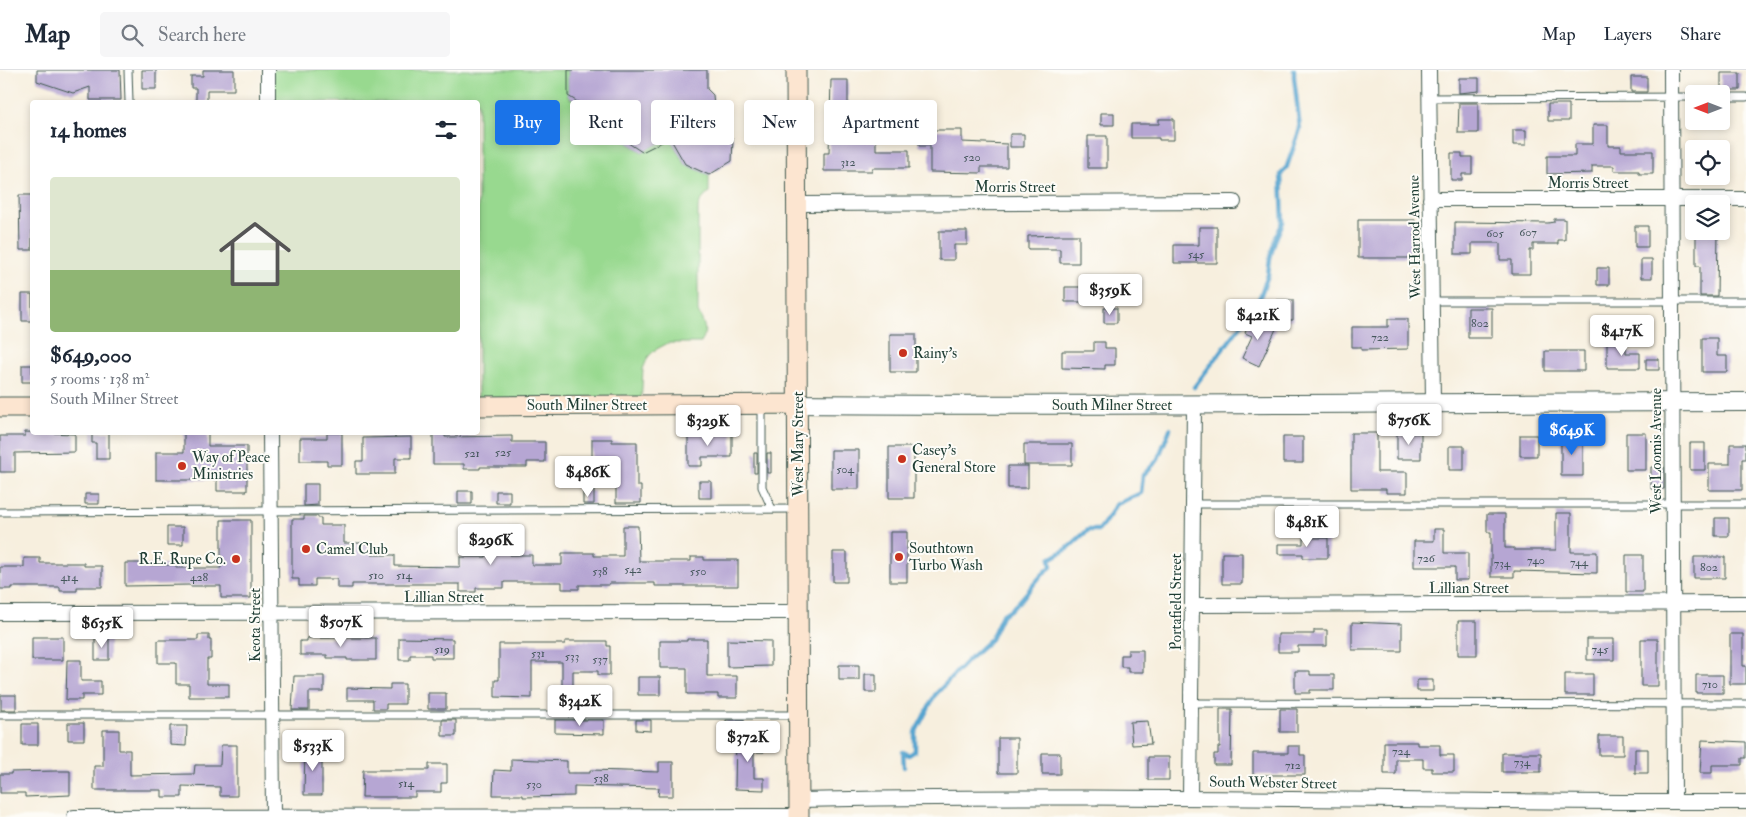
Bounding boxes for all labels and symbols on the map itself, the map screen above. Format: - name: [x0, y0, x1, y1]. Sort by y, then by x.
- north arrow: [1685, 85, 1730, 130]
- house number: 520: [963, 150, 981, 165]
- house number: 312: [841, 155, 855, 170]
- street label: Morris Street: [1547, 174, 1629, 193]
- street label: West Harrod Avenue: [1404, 175, 1426, 300]
- street label: Morris Street: [974, 178, 1056, 197]
- house number: 607: [1519, 225, 1537, 240]
- house number: 605: [1486, 226, 1504, 241]
- house number: 545: [1188, 247, 1205, 262]
- pin: $359K: [1075, 274, 1145, 316]
- pin: $421K: [1223, 298, 1293, 341]
- pin: $417K: [1587, 314, 1657, 357]
- house number: 802: [1471, 316, 1489, 331]
- house number: 722: [1371, 330, 1389, 345]
- place label: Rainy's: [913, 344, 957, 363]
- marker: Rainy's: [897, 347, 909, 359]
- street label: West Loomis Avenue: [1647, 388, 1666, 515]
- street label: West Mary Street: [789, 391, 808, 498]
- street label: South Milner Street: [527, 396, 647, 415]
- street label: South Milner Street: [1052, 396, 1172, 415]
- pin: $329K: [673, 404, 743, 447]
- pin: $756K: [1374, 404, 1444, 446]
- pin: $649K: [1537, 414, 1607, 456]
- place label: Casey's General Store: [912, 441, 996, 477]
- house number: 525: [495, 445, 512, 460]
- house number: 521: [464, 446, 480, 461]
- place label: Way of Peace Ministries: [191, 448, 270, 484]
- marker: Casey's General Store: [896, 453, 908, 465]
- pin: $486K: [553, 456, 623, 498]
- marker: Way of Peace Ministries: [176, 460, 188, 472]
- house number: 504: [836, 462, 854, 477]
- pin: $481K: [1272, 506, 1342, 548]
- pin: $296K: [456, 524, 526, 566]
- place label: Southtown Turbo Wash: [909, 539, 983, 575]
- place label: Camel Club: [316, 540, 388, 559]
- marker: Camel Club: [300, 543, 312, 555]
- place label: R.E. Rupe Co.: [139, 550, 226, 570]
- marker: Southtown Turbo Wash: [893, 551, 905, 563]
- house number: 726: [1417, 551, 1436, 566]
- marker: R.E. Rupe Co.: [230, 553, 242, 565]
- street label: Portafield Street: [1167, 553, 1186, 651]
- house number: 740: [1527, 553, 1545, 568]
- house number: 744: [1570, 555, 1589, 570]
- house number: 734: [1494, 556, 1511, 571]
- house number: 802: [1700, 560, 1718, 575]
- house number: 542: [624, 562, 642, 577]
- house number: 538: [592, 564, 608, 579]
- house number: 550: [690, 564, 706, 579]
- house number: 510: [368, 568, 384, 583]
- house number: 514: [396, 568, 413, 583]
- house number: 414: [60, 570, 78, 585]
- house number: 428: [190, 570, 208, 585]
- street label: Lillian Street: [1429, 579, 1509, 598]
- street label: Keota Street: [246, 588, 265, 662]
- street label: Lillian Street: [404, 588, 484, 607]
- pin: $635K: [67, 606, 137, 649]
- pin: $507K: [306, 606, 376, 648]
- house number: 519: [434, 642, 450, 657]
- house number: 745: [1592, 642, 1609, 657]
- house number: 531: [531, 646, 545, 661]
- house number: 533: [565, 649, 579, 664]
- house number: 537: [592, 652, 608, 667]
- house number: 710: [1702, 677, 1718, 692]
- pin: $342K: [545, 684, 615, 727]
- pin: $372K: [713, 720, 783, 763]
- pin: $533K: [278, 730, 348, 772]
- house number: 724: [1392, 744, 1411, 759]
- house number: 734: [1514, 755, 1531, 770]
- house number: 712: [1285, 758, 1301, 773]
- house number: 538: [593, 771, 609, 786]
- street label: South Webster Street: [1209, 772, 1337, 794]
- house number: 514: [398, 776, 415, 791]
- house number: 530: [526, 777, 542, 792]

